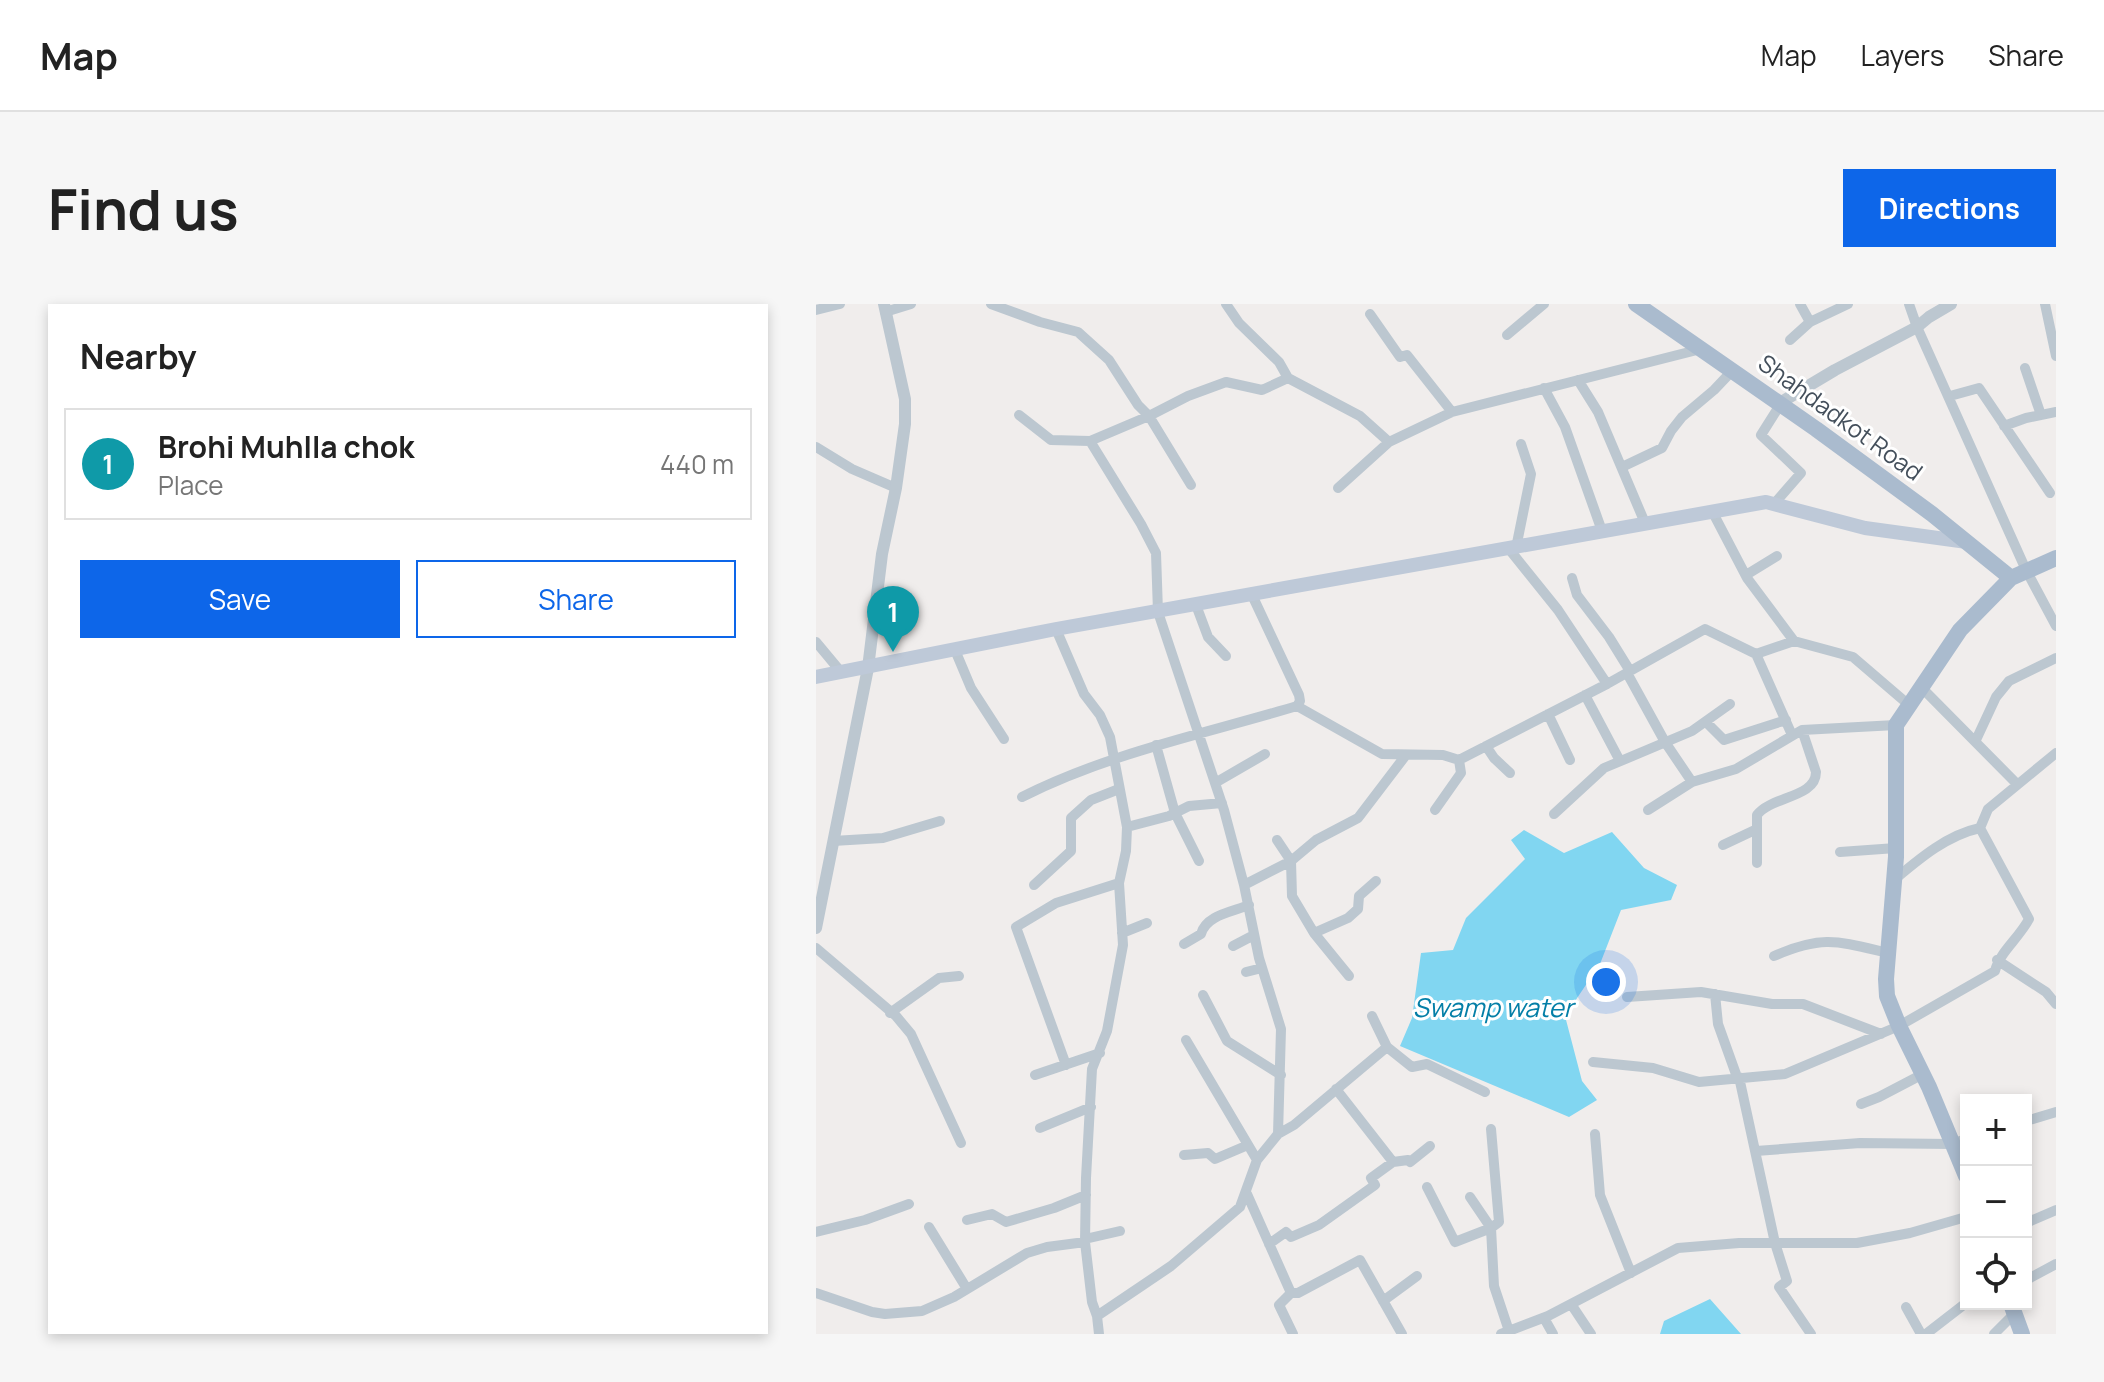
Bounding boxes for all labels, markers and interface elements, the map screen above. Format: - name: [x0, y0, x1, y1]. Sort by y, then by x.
- text: Map: [40, 29, 118, 81]
- text: Map: [1761, 36, 1817, 74]
- text: Layers: [1861, 36, 1944, 74]
- text: Share: [1988, 36, 2064, 74]
- button: Directions: [1843, 169, 2056, 247]
- text: Find us: [48, 170, 239, 247]
- text: Nearby: [80, 333, 196, 379]
- street label: Shahdadkot Road: [1752, 346, 1930, 488]
- text: Brohi Muhlla chok: [158, 426, 414, 467]
- text: 1: [102, 446, 114, 482]
- text: 440 m: [660, 446, 734, 482]
- text: Place: [158, 467, 223, 503]
- button: Save: [80, 560, 400, 638]
- button: Share: [416, 560, 736, 638]
- pin: 1: [867, 586, 919, 652]
- your location: [1586, 962, 1626, 1002]
- water label: Swamp water: [1413, 989, 1577, 1025]
- map controls: [1960, 1094, 2032, 1310]
- button: +: [1960, 1094, 2032, 1166]
- button: −: [1960, 1166, 2032, 1238]
- button: locate: [1960, 1238, 2032, 1310]

